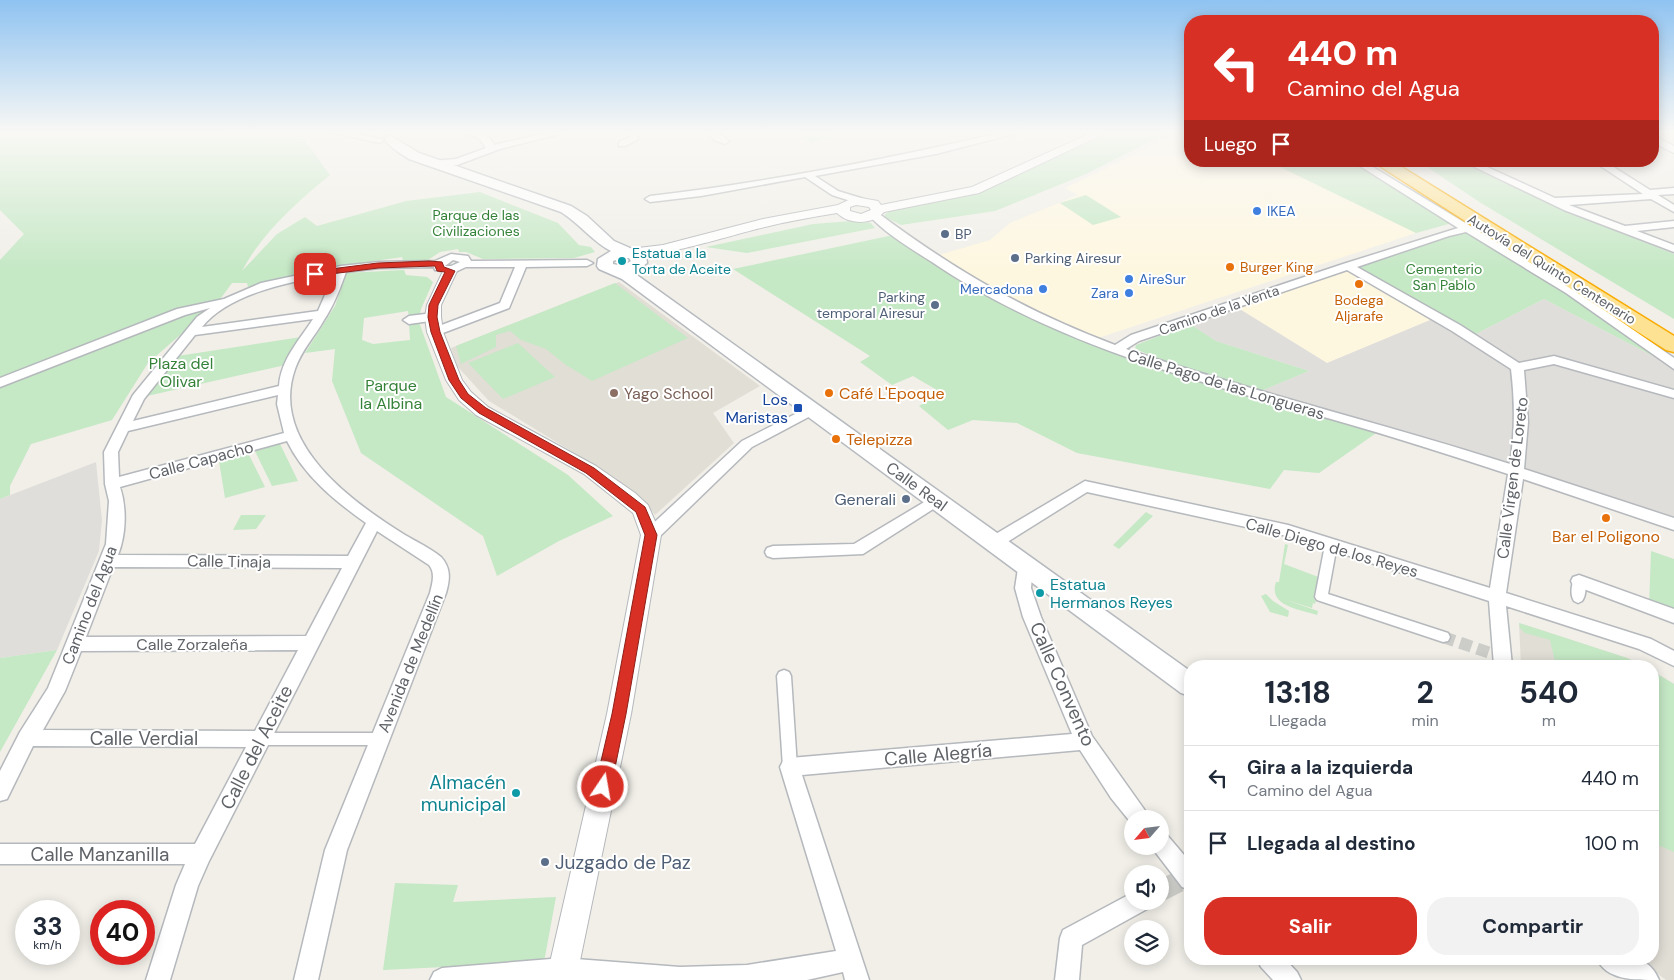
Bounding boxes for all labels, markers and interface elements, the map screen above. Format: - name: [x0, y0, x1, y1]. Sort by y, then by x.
- text: 440 m: [1287, 30, 1398, 76]
- icon: left: [1204, 35, 1269, 100]
- text: Camino del Agua: [1287, 74, 1460, 103]
- icon: arrive: [1267, 130, 1295, 158]
- text: Luego: [1204, 132, 1257, 157]
- place label: IKEA: [1267, 202, 1296, 220]
- marker: IKEA: [1251, 205, 1263, 217]
- park label: Parque de las Civilizaciones: [432, 206, 520, 240]
- street label: Autovía del Quinto Centenario: [1464, 210, 1640, 328]
- place label: BP: [955, 225, 972, 243]
- marker: BP: [939, 228, 951, 240]
- place label: Estatua a la Torta de Aceite: [632, 244, 731, 278]
- place label: Parking Airesur: [1025, 249, 1121, 267]
- marker: Parking Airesur: [1009, 252, 1021, 264]
- pin: [294, 253, 336, 295]
- marker: Estatua a la Torta de Aceite: [616, 255, 628, 267]
- place label: Burger King: [1240, 258, 1313, 276]
- icon: arrive: [301, 260, 329, 288]
- park label: Cementerio San Pablo: [1406, 260, 1482, 294]
- marker: Burger King: [1224, 261, 1236, 273]
- place label: AireSur: [1139, 270, 1186, 288]
- marker: AireSur: [1123, 273, 1135, 285]
- marker: Bodega Aljarafe: [1353, 278, 1365, 290]
- place label: Mercadona: [960, 280, 1033, 298]
- street label: Camino de la Venta: [1156, 281, 1282, 339]
- marker: Mercadona: [1037, 283, 1049, 295]
- place label: Zara: [1091, 284, 1119, 302]
- marker: Zara: [1123, 287, 1135, 299]
- place label: Parking temporal Airesur: [817, 288, 925, 322]
- place label: Bodega Aljarafe: [1335, 291, 1383, 325]
- marker: Parking temporal Airesur: [929, 299, 941, 311]
- street label: Calle Pago de las Longueras: [1125, 344, 1327, 425]
- park label: Plaza del Olivar: [149, 353, 213, 392]
- park label: Parque la Albina: [360, 375, 422, 414]
- place label: Yago School: [624, 383, 713, 404]
- place label: Café L'Epoque: [839, 383, 945, 404]
- marker: Yago School: [608, 387, 620, 399]
- marker: Café L'Epoque: [823, 387, 835, 399]
- place label: Los Maristas: [725, 389, 788, 428]
- street label: Calle Virgen de Loreto: [1492, 396, 1533, 560]
- marker: Los Maristas: [792, 402, 804, 414]
- place label: Telepizza: [846, 429, 913, 450]
- marker: Telepizza: [830, 433, 842, 445]
- street label: Calle Capacho: [147, 436, 256, 485]
- street label: Calle Real: [882, 457, 952, 516]
- place label: Generali: [834, 489, 896, 510]
- marker: Generali: [900, 493, 912, 505]
- marker: Bar el Poligono: [1600, 512, 1612, 524]
- street label: Calle Diego de los Reyes: [1243, 513, 1421, 582]
- place label: Bar el Poligono: [1552, 526, 1660, 547]
- street label: Camino del Agua: [57, 543, 122, 668]
- street label: Calle Tinaja: [187, 550, 271, 573]
- place label: Estatua Hermanos Reyes: [1050, 574, 1173, 613]
- marker: Estatua Hermanos Reyes: [1034, 587, 1046, 599]
- street label: Avenida de Medellín: [373, 591, 448, 736]
- street label: Calle Convento: [1024, 618, 1101, 750]
- street label: Calle Zorzaleña: [136, 634, 248, 655]
- text: 13:18: [1264, 673, 1331, 712]
- text: 2: [1416, 673, 1434, 712]
- text: 540: [1519, 673, 1579, 712]
- street label: Calle del Aceite: [214, 681, 299, 814]
- text: Llegada: [1269, 710, 1326, 731]
- text: min: [1411, 710, 1439, 731]
- text: m: [1542, 710, 1556, 731]
- street label: Calle Verdial: [90, 726, 198, 751]
- street label: Calle Alegría: [883, 737, 993, 772]
- text: Gira a la izquierda: [1247, 755, 1413, 780]
- position arrow: [576, 760, 628, 812]
- icon: left: [1204, 764, 1232, 792]
- text: 440 m: [1581, 766, 1639, 791]
- place label: Almacén municipal: [421, 770, 506, 817]
- text: Camino del Agua: [1247, 780, 1373, 801]
- marker: Almacén municipal: [510, 787, 522, 799]
- north arrow: [1124, 810, 1169, 855]
- map controls: [1124, 810, 1169, 965]
- icon: arrive: [1204, 829, 1232, 857]
- text: Llegada al destino: [1247, 831, 1416, 856]
- text: 100 m: [1585, 831, 1639, 856]
- street label: Calle Manzanilla: [31, 842, 169, 867]
- place label: Juzgado de Paz: [555, 850, 691, 875]
- marker: Juzgado de Paz: [539, 856, 551, 868]
- button: sound: [1124, 865, 1169, 910]
- button: Salir: [1204, 897, 1417, 955]
- button: Compartir: [1427, 897, 1639, 955]
- speed limit sign: 40: [90, 900, 155, 965]
- text: 33: [32, 910, 63, 943]
- button: layers: [1124, 920, 1169, 965]
- text: km/h: [33, 937, 62, 953]

